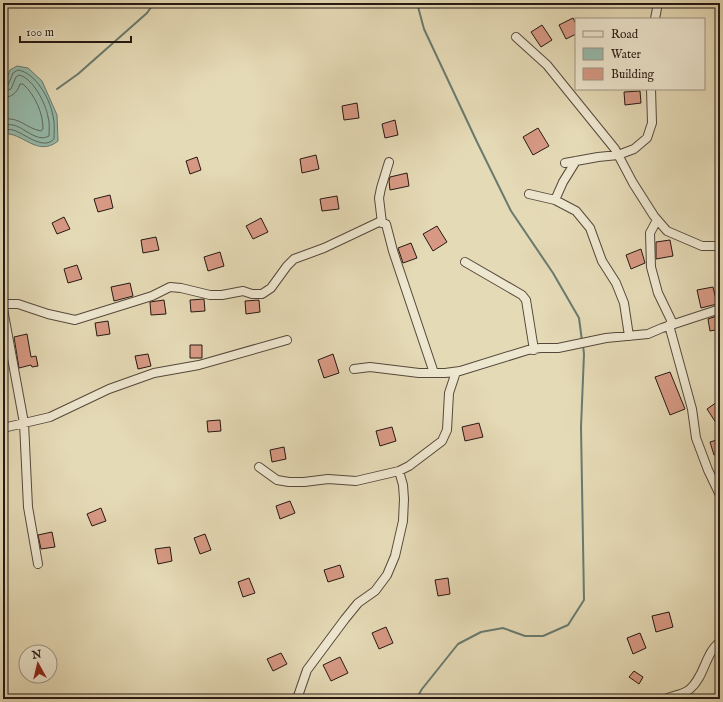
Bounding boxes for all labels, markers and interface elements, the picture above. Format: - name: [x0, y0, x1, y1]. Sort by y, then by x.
- scale bar: [20, 18, 131, 44]
- legend: [575, 18, 705, 90]
- text: 100 m: [26, 25, 54, 40]
- text: Road: [611, 27, 639, 42]
- text: Water: [611, 47, 642, 62]
- text: Building: [611, 67, 655, 82]
- north arrow: [18, 644, 58, 684]
- text: N: [30, 647, 43, 663]

